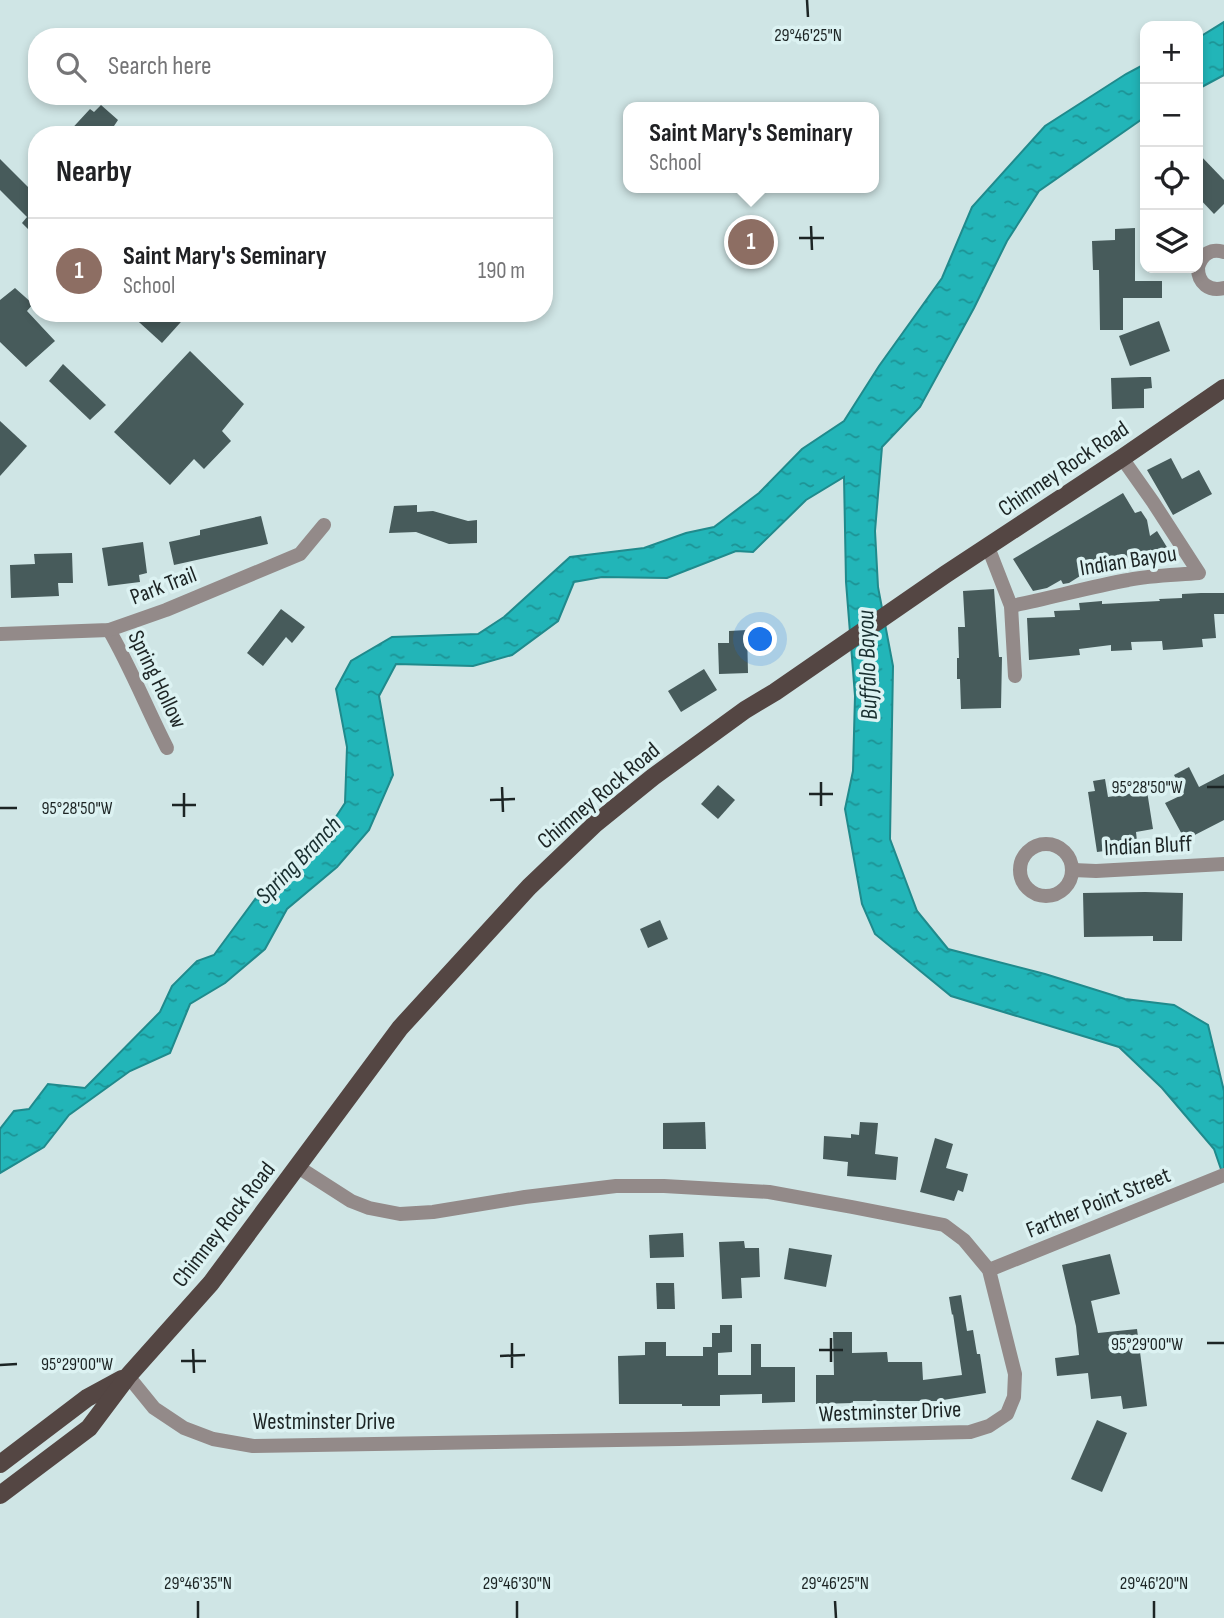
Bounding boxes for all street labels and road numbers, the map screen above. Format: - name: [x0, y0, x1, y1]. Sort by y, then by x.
- street label: Chimney Rock Road: [993, 415, 1134, 523]
- street label: Indian Bayou: [1078, 540, 1179, 582]
- street label: Park Trail: [126, 561, 200, 611]
- street label: Spring Hollow: [121, 626, 193, 733]
- street label: Chimney Rock Road: [532, 736, 666, 855]
- street label: Indian Bluff: [1103, 830, 1194, 862]
- street label: Chimney Rock Road: [166, 1156, 281, 1293]
- street label: Farther Point Street: [1022, 1161, 1175, 1245]
- street label: Westminster Drive: [818, 1396, 962, 1428]
- street label: Westminster Drive: [253, 1408, 395, 1436]

